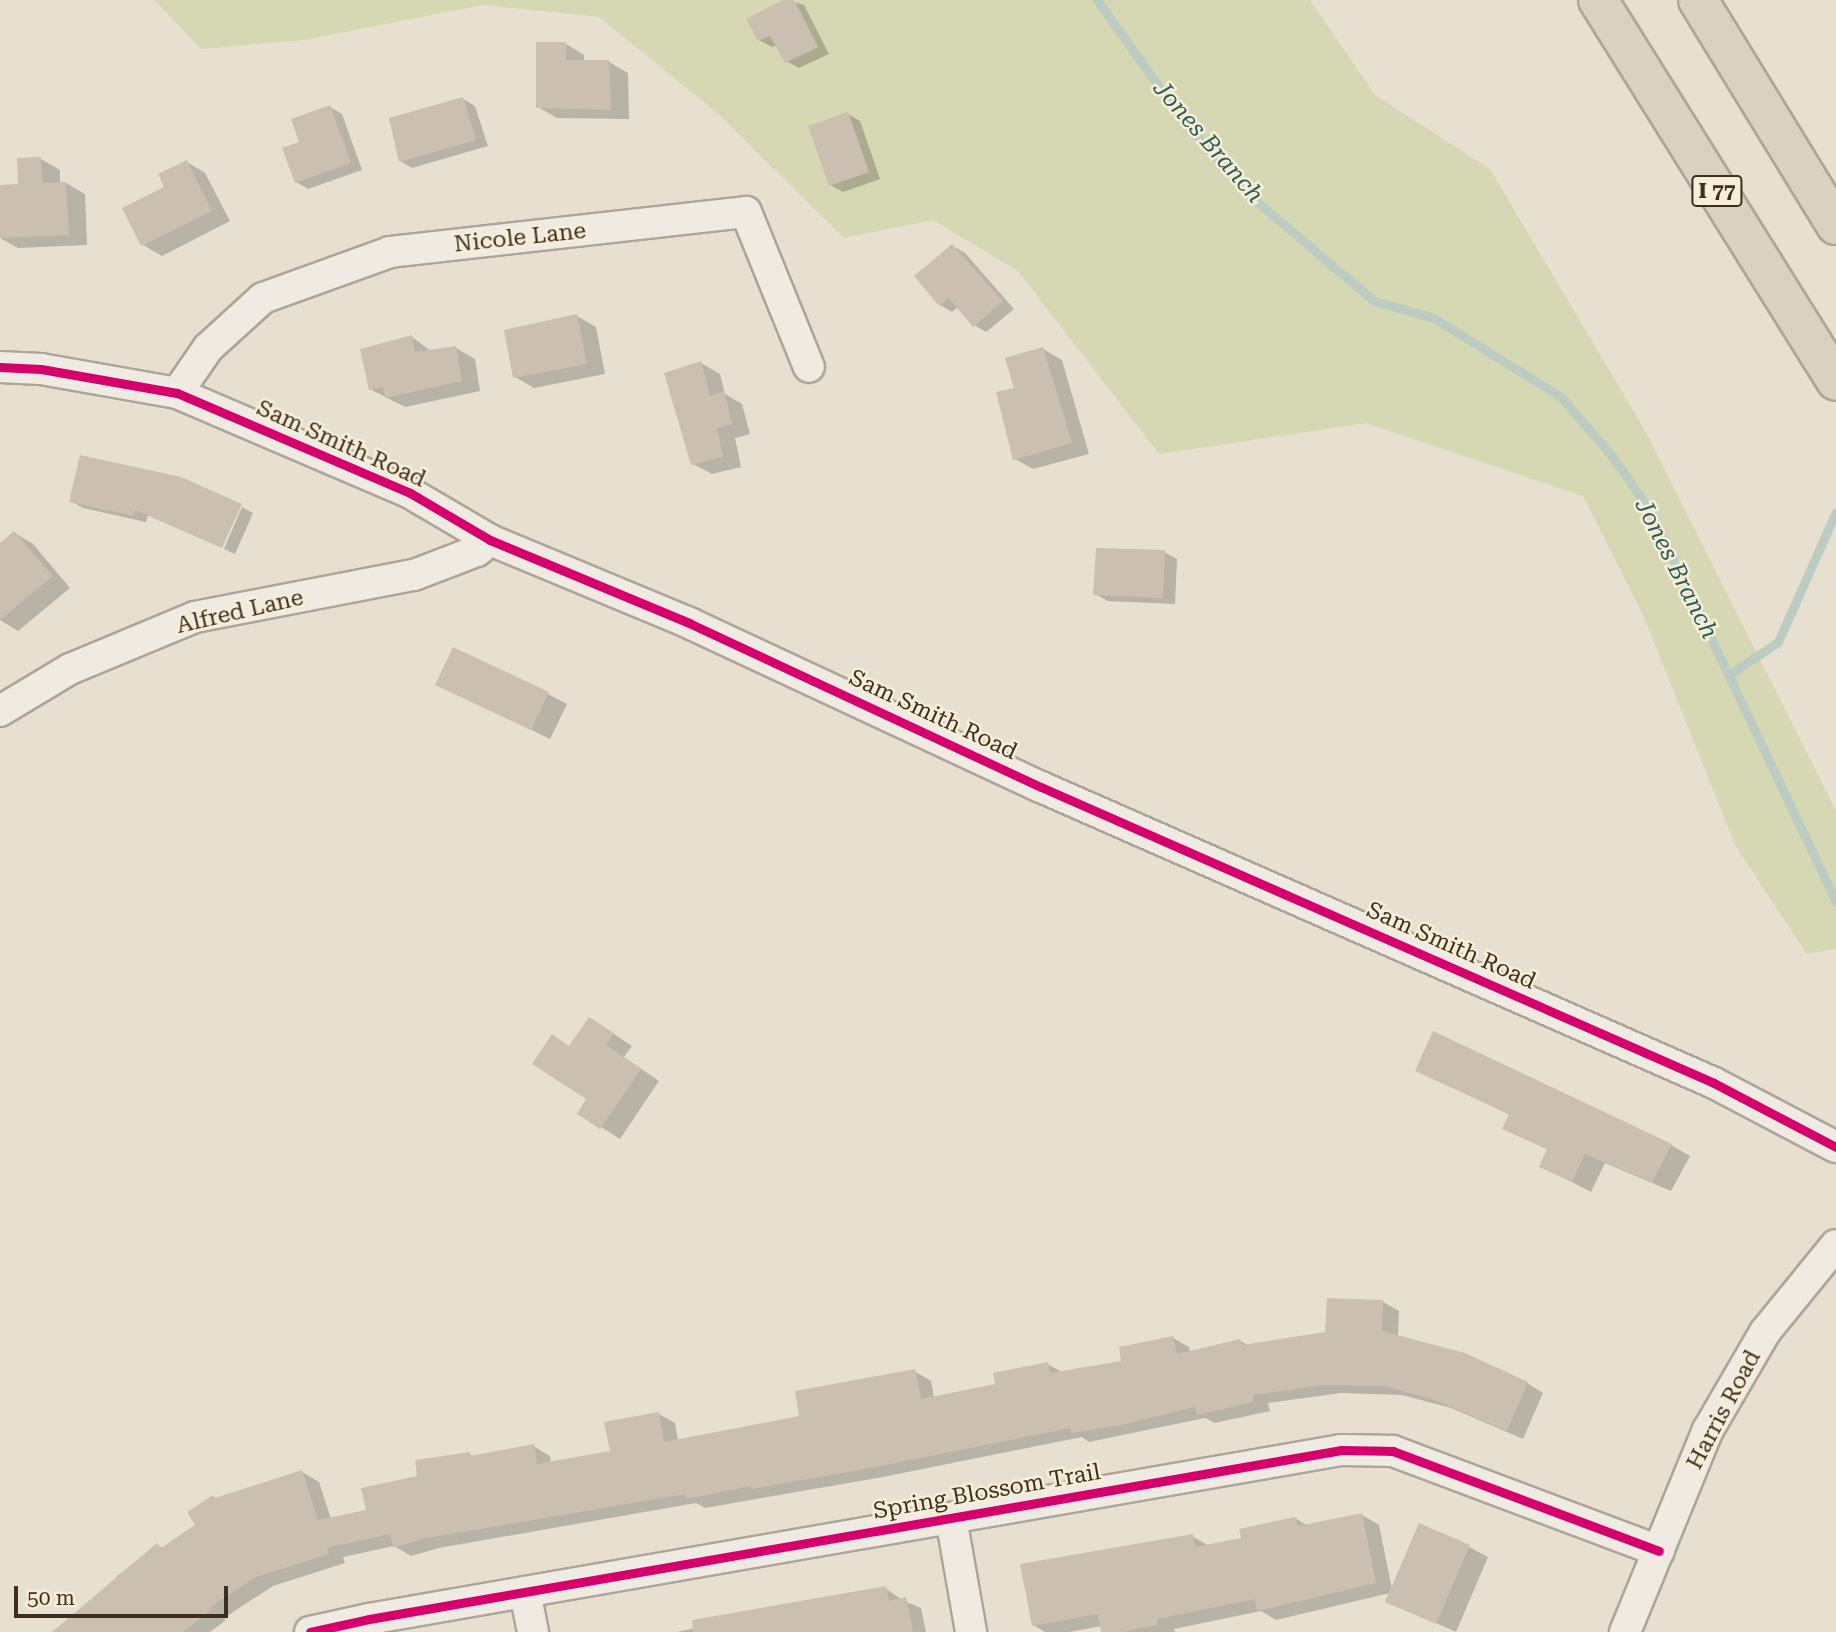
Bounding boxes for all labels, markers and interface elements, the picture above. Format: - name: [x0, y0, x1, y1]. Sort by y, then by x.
- water label: Jones Branch: [1147, 75, 1269, 209]
- road number: I 77: [1691, 174, 1743, 208]
- street label: Nicole Lane: [453, 217, 587, 259]
- street label: Sam Smith Road: [252, 394, 430, 494]
- water label: Jones Branch: [1628, 494, 1724, 644]
- street label: Alfred Lane: [174, 584, 306, 640]
- street label: Sam Smith Road: [845, 664, 1021, 766]
- street label: Sam Smith Road: [1362, 896, 1540, 996]
- street label: Harris Road: [1681, 1346, 1767, 1474]
- street label: Spring Blossom Trail: [871, 1458, 1103, 1526]
- scale bar: [18, 1572, 231, 1616]
- text: 50 m: [27, 1586, 75, 1610]

